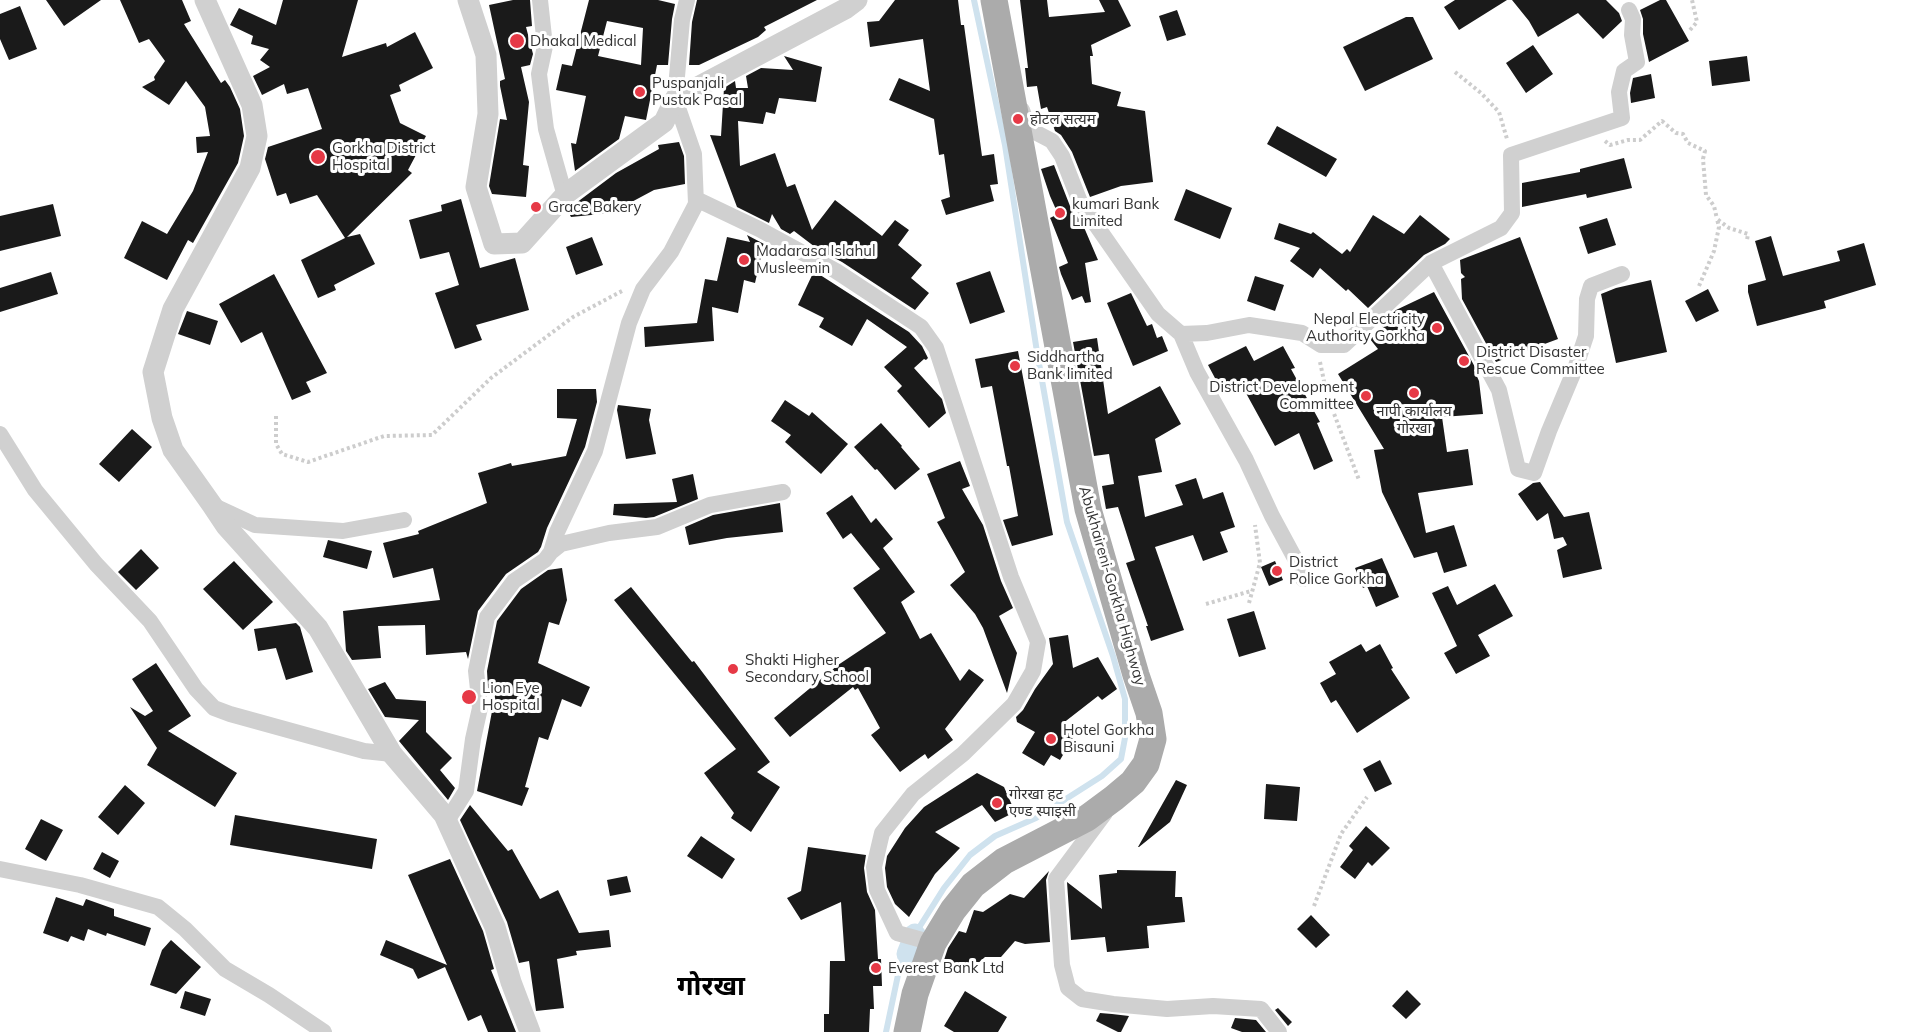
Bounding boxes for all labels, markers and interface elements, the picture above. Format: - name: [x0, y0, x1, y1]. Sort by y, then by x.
- marker: Dhakal Medical: [508, 32, 526, 50]
- place label: Dhakal Medical: [530, 32, 637, 50]
- place label: Puspanjali Pustak Pasal: [652, 74, 742, 109]
- marker: Puspanjali Pustak Pasal: [633, 85, 647, 99]
- place label: होटल सत्यम: [1030, 110, 1096, 128]
- marker: होटल सत्यम: [1011, 112, 1025, 126]
- place label: Gorkha District Hospital: [332, 139, 435, 174]
- marker: Gorkha District Hospital: [309, 148, 327, 166]
- place label: kumari Bank Limited: [1072, 195, 1159, 230]
- place label: Grace Bakery: [548, 198, 641, 216]
- marker: Grace Bakery: [529, 200, 543, 214]
- marker: kumari Bank Limited: [1053, 206, 1067, 220]
- place label: Madarasa Islahul Musleemin: [756, 242, 876, 277]
- marker: Madarasa Islahul Musleemin: [737, 253, 751, 267]
- place label: Nepal Electricity Authority Gorkha: [1306, 310, 1425, 345]
- marker: Nepal Electricity Authority Gorkha: [1430, 321, 1444, 335]
- place label: District Disaster Rescue Committee: [1476, 343, 1605, 378]
- place label: Siddhartha Bank limited: [1027, 348, 1113, 383]
- marker: District Disaster Rescue Committee: [1457, 354, 1471, 368]
- marker: Siddhartha Bank limited: [1008, 359, 1022, 373]
- place label: District Development Committee: [1209, 378, 1354, 413]
- marker: नापी कार्यालय गोरखा: [1407, 386, 1421, 400]
- marker: District Development Committee: [1359, 389, 1373, 403]
- place label: नापी कार्यालय गोरखा: [1376, 402, 1452, 437]
- street label: Abukhaireni-Gorkha Highway: [1075, 484, 1149, 688]
- place label: District Police Gorkha: [1289, 553, 1384, 588]
- marker: District Police Gorkha: [1270, 564, 1284, 578]
- place label: Shakti Higher Secondary School: [745, 651, 869, 686]
- marker: Shakti Higher Secondary School: [726, 662, 740, 676]
- place label: Lion Eye Hospital: [482, 679, 540, 714]
- marker: Lion Eye Hospital: [460, 688, 478, 706]
- place label: Hotel Gorkha Bisauni: [1063, 721, 1154, 756]
- marker: Hotel Gorkha Bisauni: [1044, 732, 1058, 746]
- place label: गोरखा हट एण्ड स्पाइसी: [1009, 785, 1076, 820]
- marker: गोरखा हट एण्ड स्पाइसी: [990, 796, 1004, 810]
- place label: Everest Bank Ltd: [888, 959, 1004, 977]
- marker: Everest Bank Ltd: [869, 961, 883, 975]
- district label: गोरखा: [677, 971, 745, 1003]

